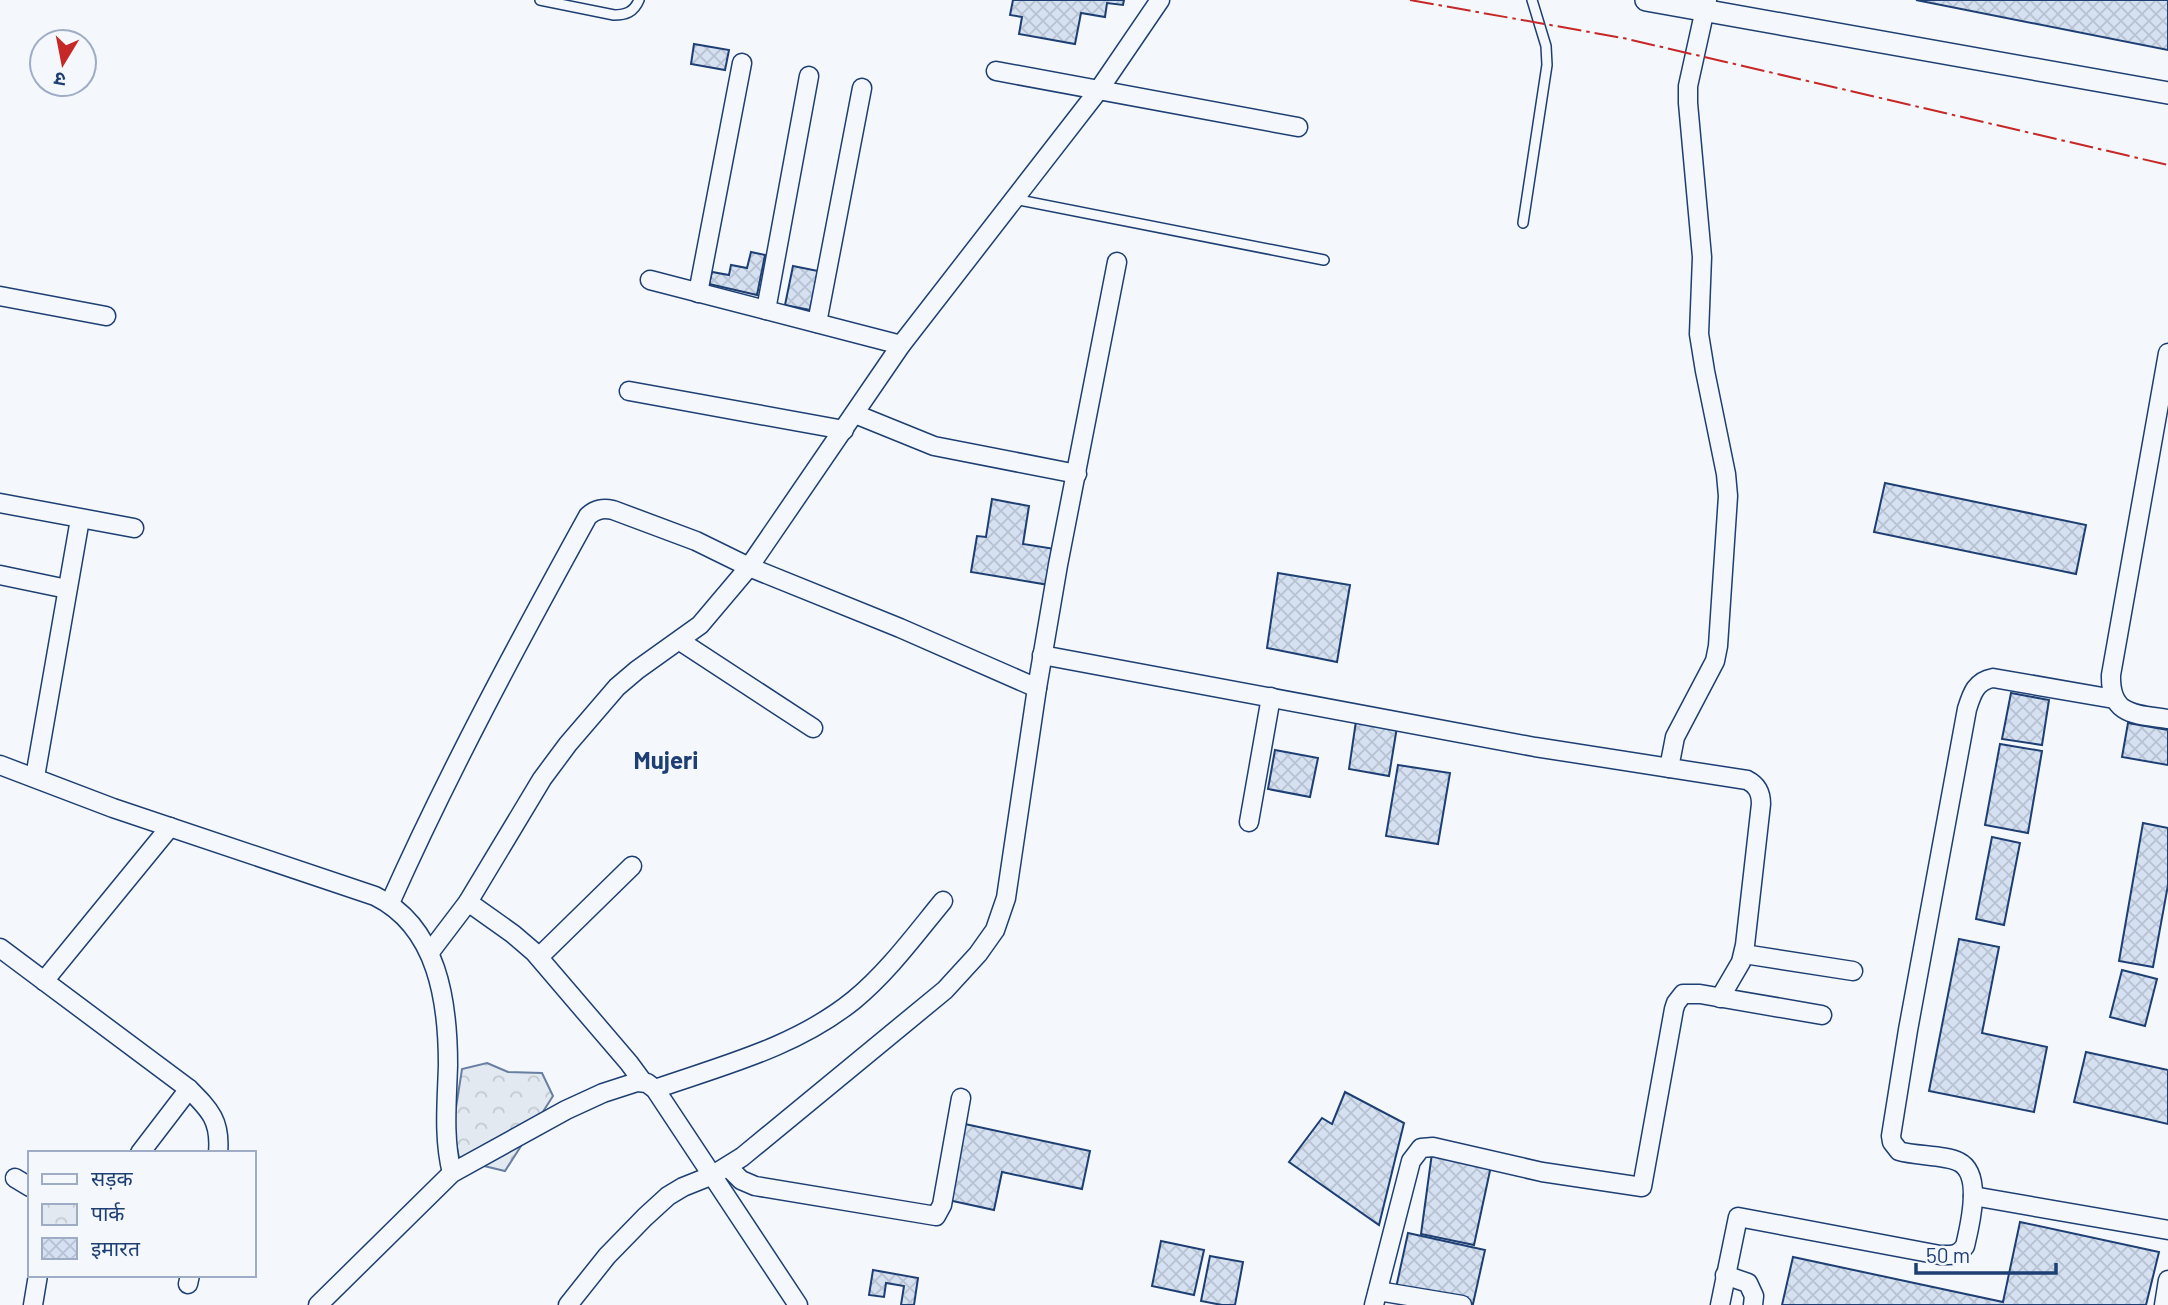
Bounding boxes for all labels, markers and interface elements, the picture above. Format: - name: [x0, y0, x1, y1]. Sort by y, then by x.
- north arrow: [28, 28, 98, 98]
- text: उ: [52, 68, 67, 93]
- district label: Mujeri: [634, 745, 698, 774]
- legend: [28, 1151, 256, 1277]
- text: सड़क: [91, 1165, 133, 1190]
- text: पार्क: [91, 1200, 125, 1225]
- scale bar: [1916, 1232, 2056, 1276]
- text: इमारत: [91, 1235, 141, 1260]
- text: 50 m: [1926, 1242, 1970, 1267]

